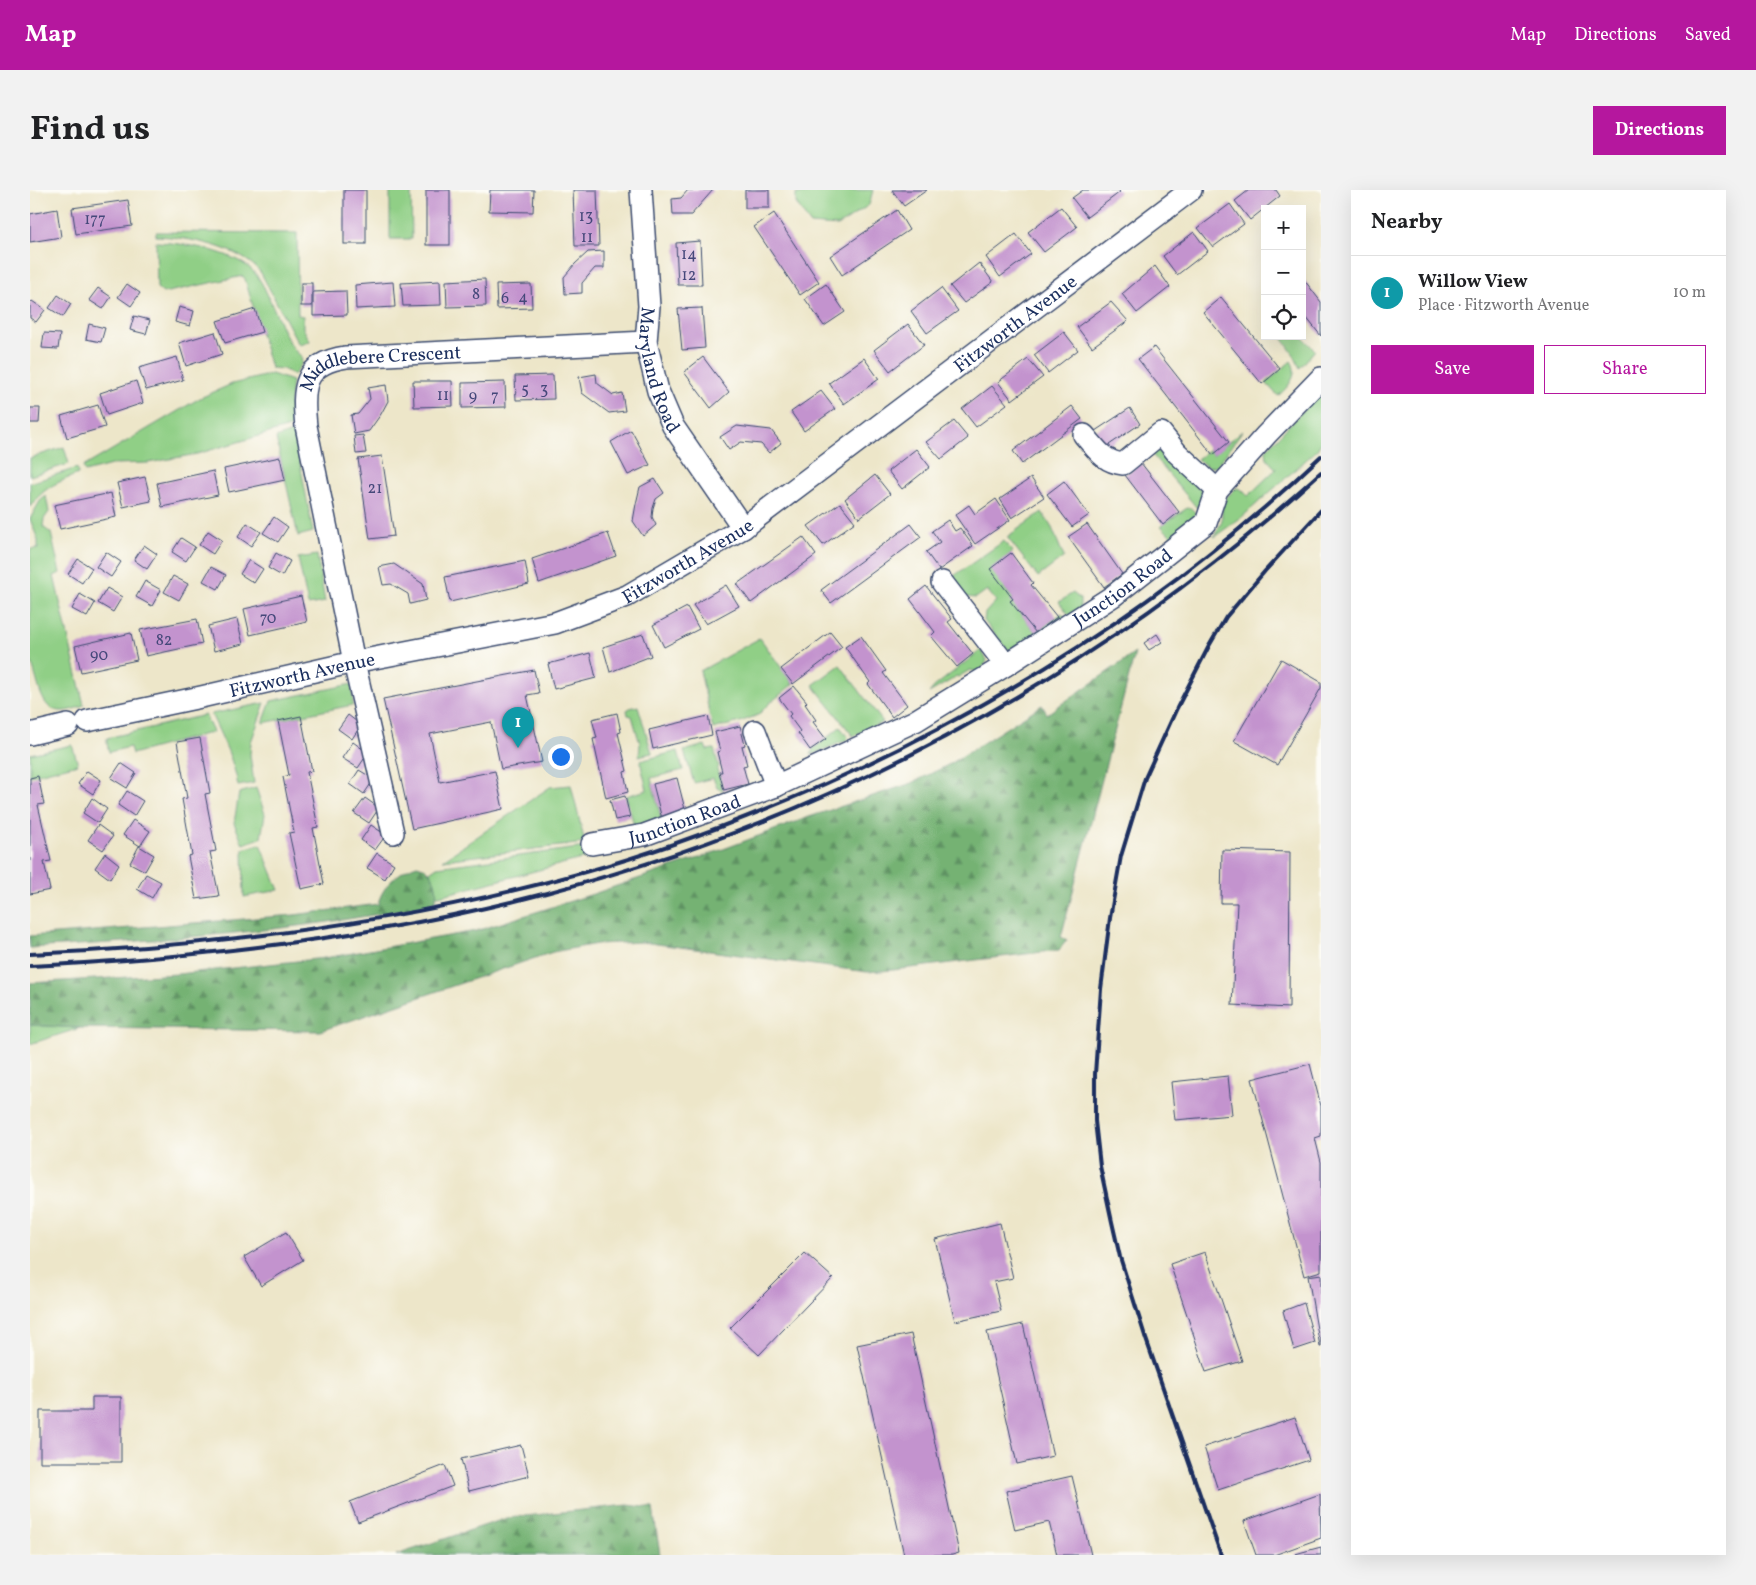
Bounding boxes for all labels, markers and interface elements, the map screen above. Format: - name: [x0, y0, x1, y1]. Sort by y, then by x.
- text: Map: [25, 18, 76, 52]
- text: Map: [1510, 23, 1546, 48]
- text: Directions: [1574, 23, 1657, 48]
- text: Saved: [1685, 23, 1731, 48]
- text: Find us: [30, 106, 150, 154]
- button: Directions: [1593, 106, 1726, 155]
- map controls: [1261, 205, 1306, 340]
- button: +: [1261, 205, 1306, 250]
- house number: 13: [579, 206, 593, 228]
- text: Nearby: [1371, 208, 1442, 237]
- house number: 177: [84, 209, 106, 231]
- house number: 11: [581, 227, 593, 249]
- house number: 14: [681, 244, 697, 266]
- button: −: [1261, 250, 1306, 295]
- house number: 12: [682, 265, 696, 287]
- street label: Fitzworth Avenue: [949, 269, 1083, 380]
- text: Willow View: [1418, 269, 1528, 295]
- text: 1: [1384, 282, 1390, 304]
- text: 10 m: [1673, 282, 1706, 304]
- house number: 8: [472, 284, 480, 306]
- house number: 4: [518, 287, 528, 309]
- house number: 6: [501, 288, 509, 310]
- button: locate: [1261, 295, 1306, 340]
- text: Place · Fitzworth Avenue: [1418, 295, 1589, 317]
- street label: Maryland Road: [631, 306, 685, 439]
- street label: Middlebere Crescent: [294, 340, 462, 395]
- button: Save: [1371, 345, 1534, 394]
- button: Share: [1544, 345, 1706, 394]
- house number: 5: [521, 379, 529, 401]
- house number: 3: [540, 379, 548, 401]
- house number: 11: [437, 385, 449, 407]
- house number: 9: [469, 386, 477, 408]
- house number: 7: [491, 386, 499, 408]
- house number: 21: [368, 478, 382, 500]
- street label: Fitzworth Avenue: [618, 513, 760, 611]
- street label: Junction Road: [1068, 543, 1179, 633]
- house number: 70: [260, 608, 276, 630]
- house number: 82: [156, 630, 172, 652]
- house number: 90: [90, 645, 108, 667]
- street label: Fitzworth Avenue: [227, 647, 377, 705]
- pin: 1: [502, 707, 534, 748]
- your location: [548, 744, 574, 770]
- street label: Junction Road: [627, 789, 745, 852]

